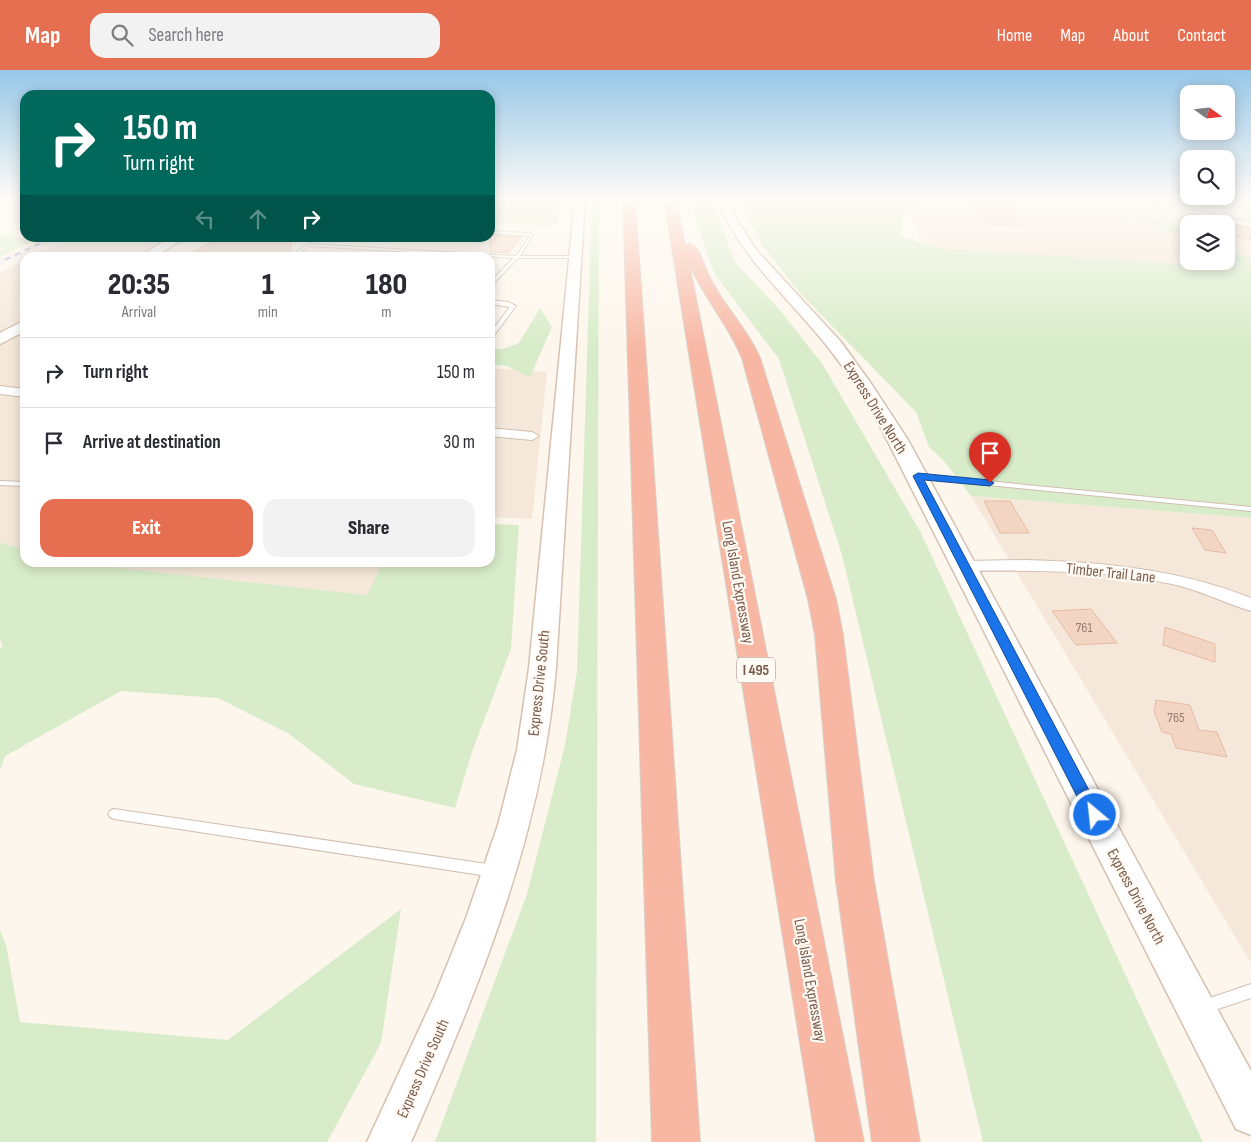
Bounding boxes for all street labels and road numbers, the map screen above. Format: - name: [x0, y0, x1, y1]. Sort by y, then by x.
- street label: Express Drive North: [839, 358, 911, 458]
- street label: Long Island Expressway: [717, 519, 758, 645]
- street label: Timber Trail Lane: [1065, 559, 1156, 588]
- street label: Express Drive South: [524, 629, 554, 737]
- road number: I 495: [737, 658, 775, 682]
- street label: Express Drive North: [1102, 846, 1169, 948]
- street label: Long Island Expressway: [789, 917, 830, 1043]
- street label: Express Drive South: [393, 1016, 454, 1121]

